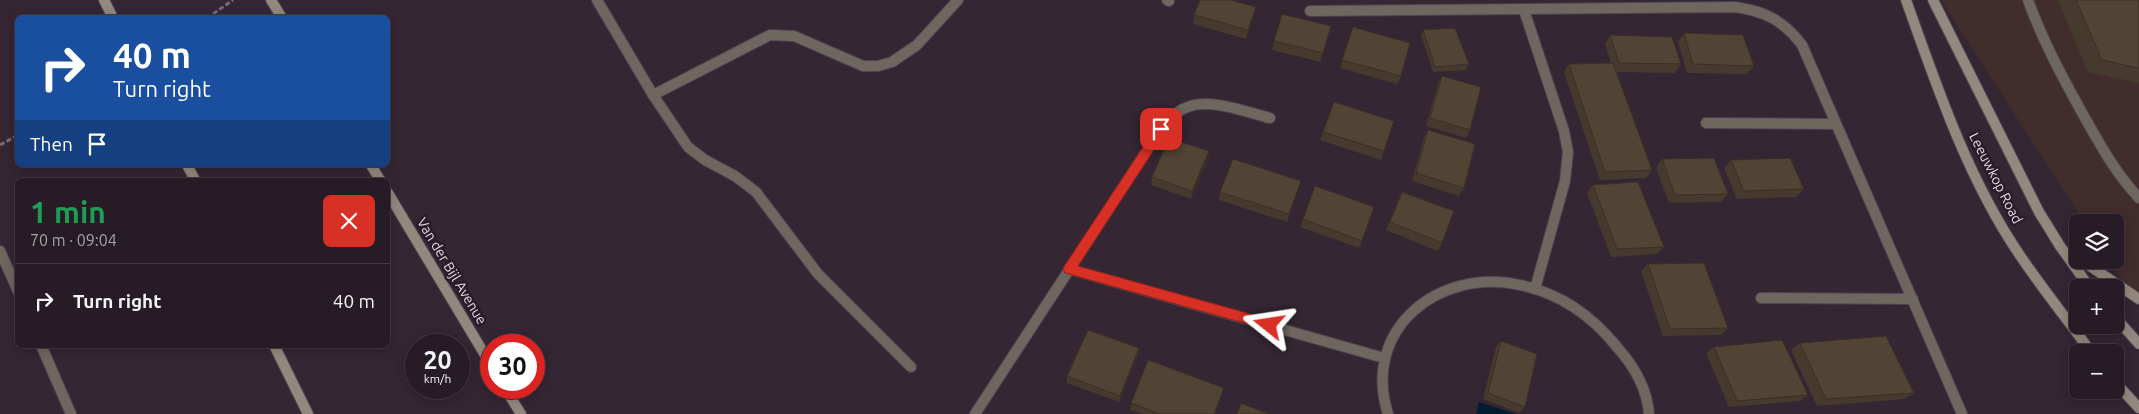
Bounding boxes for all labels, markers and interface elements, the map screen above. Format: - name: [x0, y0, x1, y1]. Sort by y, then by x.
- icon: right: [30, 35, 95, 100]
- text: 40 m: [113, 35, 191, 75]
- text: Turn right: [113, 76, 211, 101]
- pin: [1140, 108, 1182, 150]
- icon: arrive: [1147, 115, 1175, 143]
- icon: arrive: [83, 130, 111, 158]
- street label: Leeuwkop Road: [1966, 130, 2026, 226]
- text: Then: [30, 133, 73, 155]
- text: 1 min: [30, 195, 106, 229]
- button: close: [323, 195, 375, 247]
- map controls: [2069, 214, 2124, 399]
- button: layers: [2069, 214, 2124, 269]
- street label: Van der Bijl Avenue: [414, 215, 490, 327]
- text: 70 m · 09:04: [30, 231, 117, 249]
- button: +: [2069, 279, 2124, 334]
- icon: right: [30, 287, 58, 315]
- text: Turn right: [73, 290, 161, 312]
- text: 40 m: [333, 290, 375, 312]
- position arrow: [1242, 298, 1294, 350]
- speed limit sign: 30: [480, 334, 545, 399]
- button: −: [2069, 344, 2124, 399]
- text: 20: [423, 346, 452, 374]
- text: km/h: [424, 372, 451, 385]

